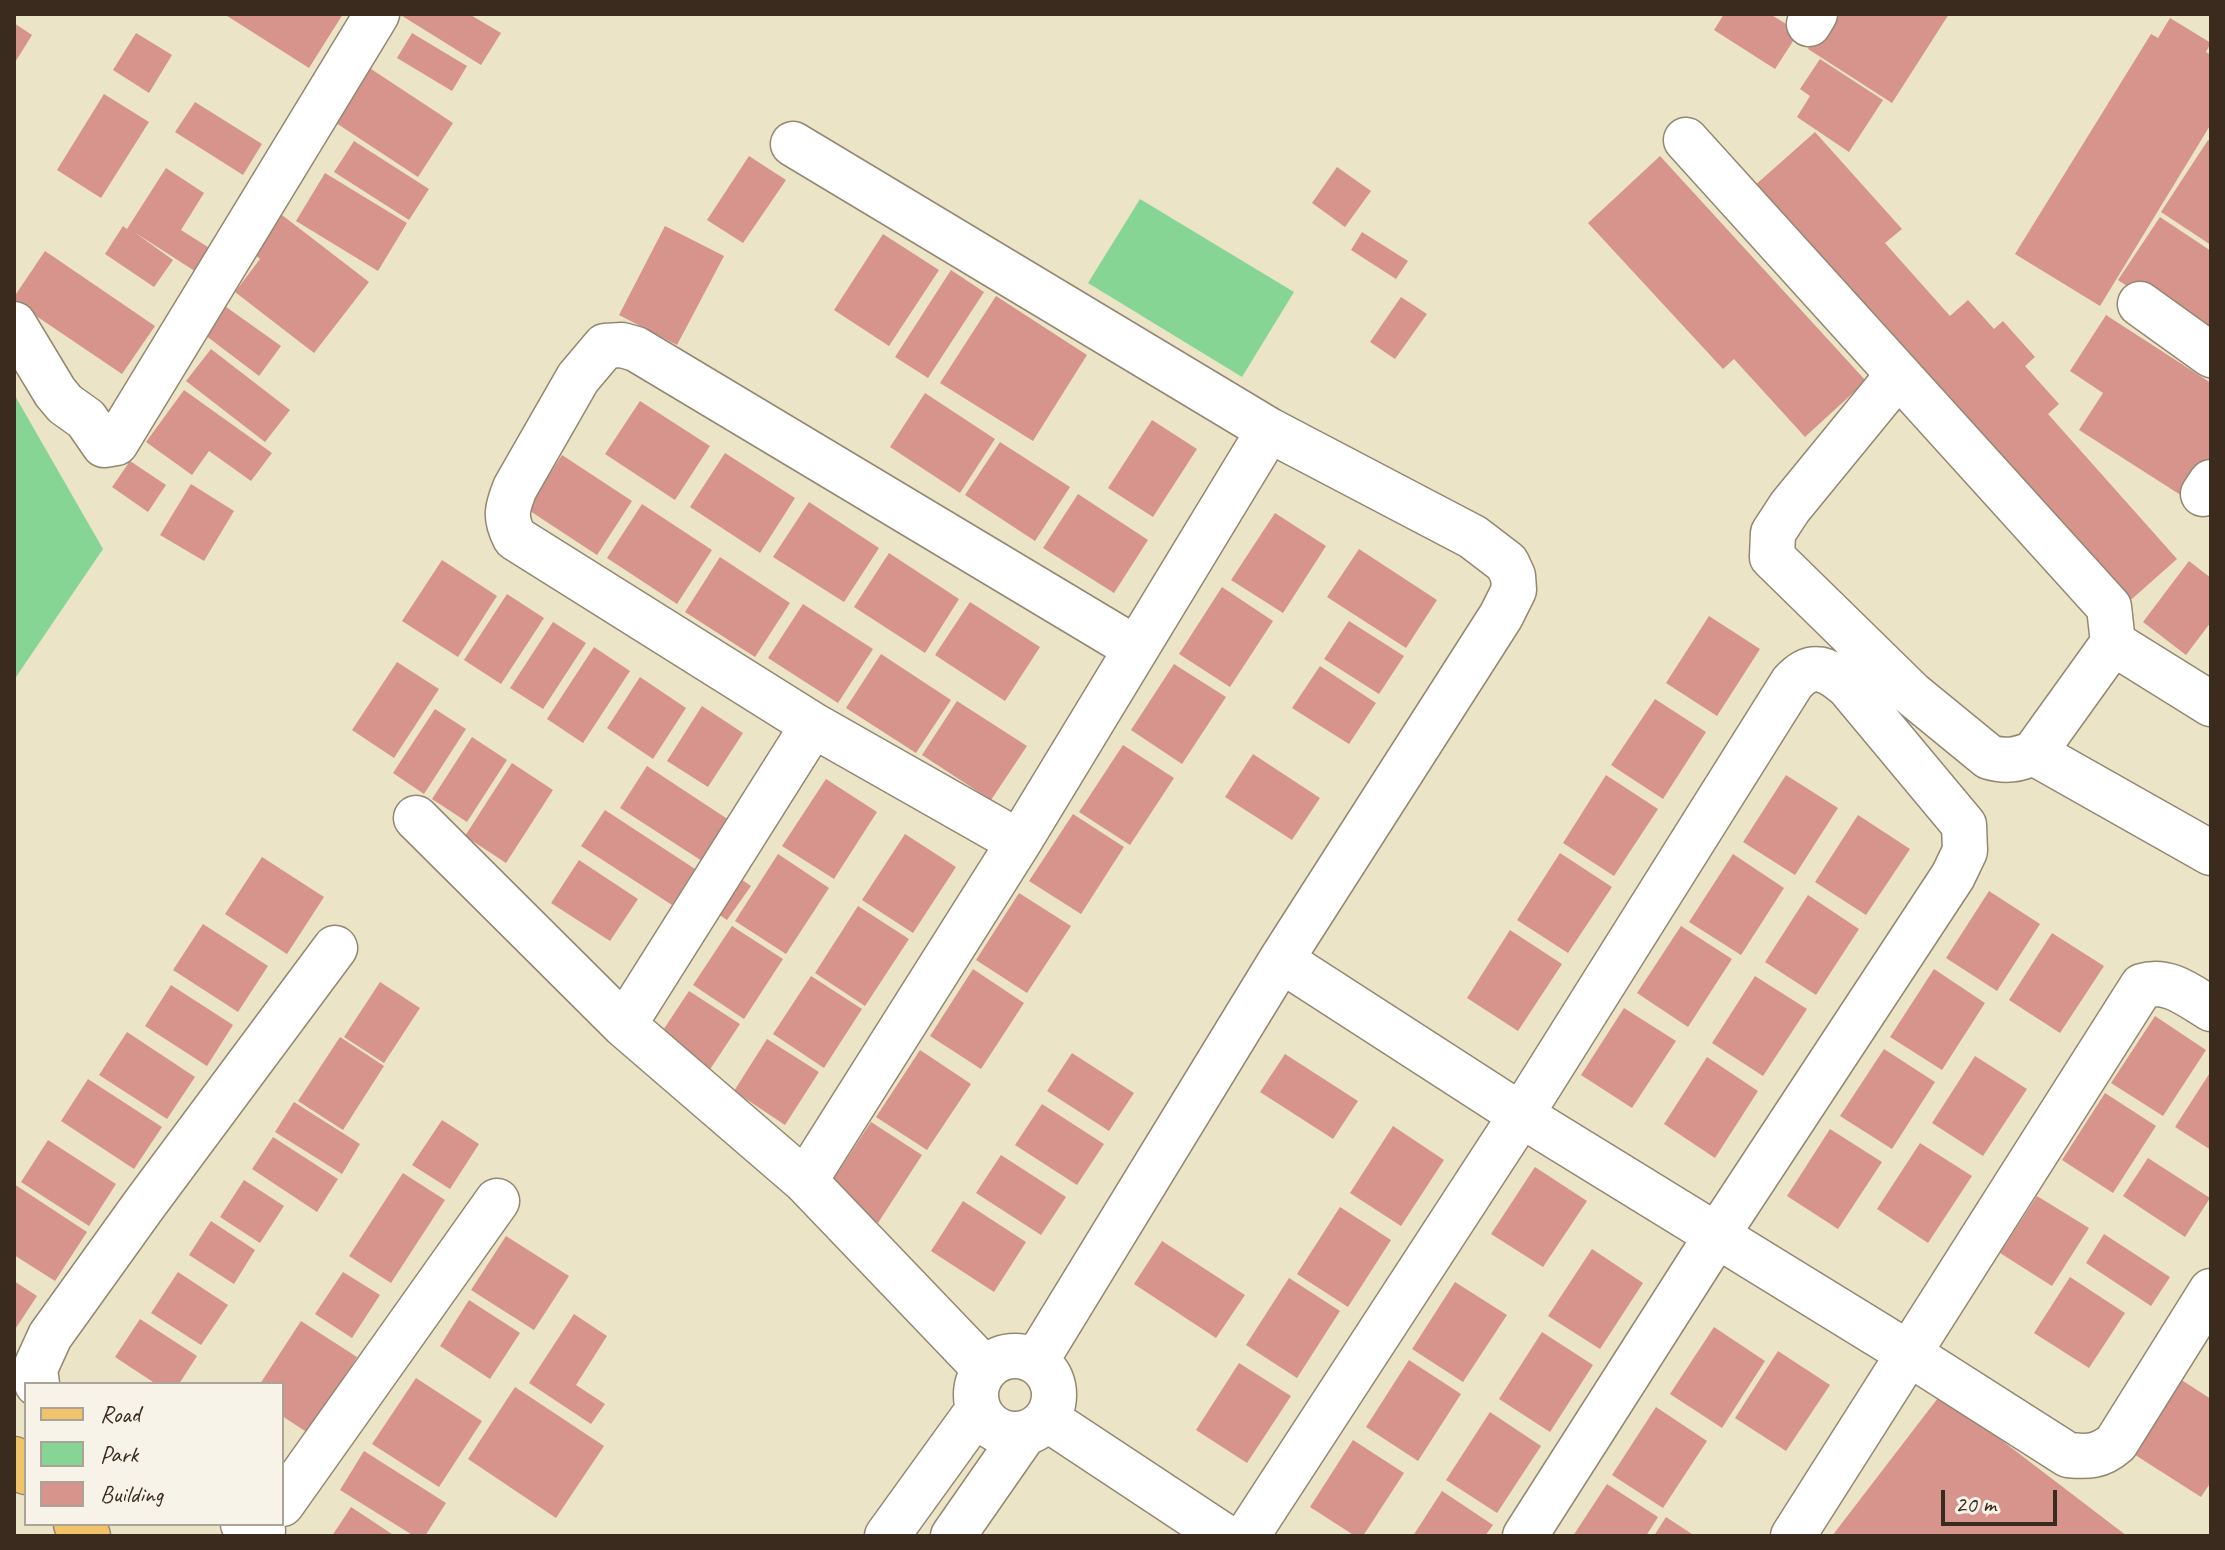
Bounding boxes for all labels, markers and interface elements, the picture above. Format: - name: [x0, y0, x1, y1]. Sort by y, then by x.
- legend: [24, 1382, 284, 1526]
- text: Road: [100, 1399, 140, 1429]
- text: Park: [100, 1439, 138, 1469]
- scale bar: [1945, 1474, 2061, 1524]
- text: Building: [100, 1479, 163, 1509]
- text: 20 m: [1955, 1489, 1996, 1519]

